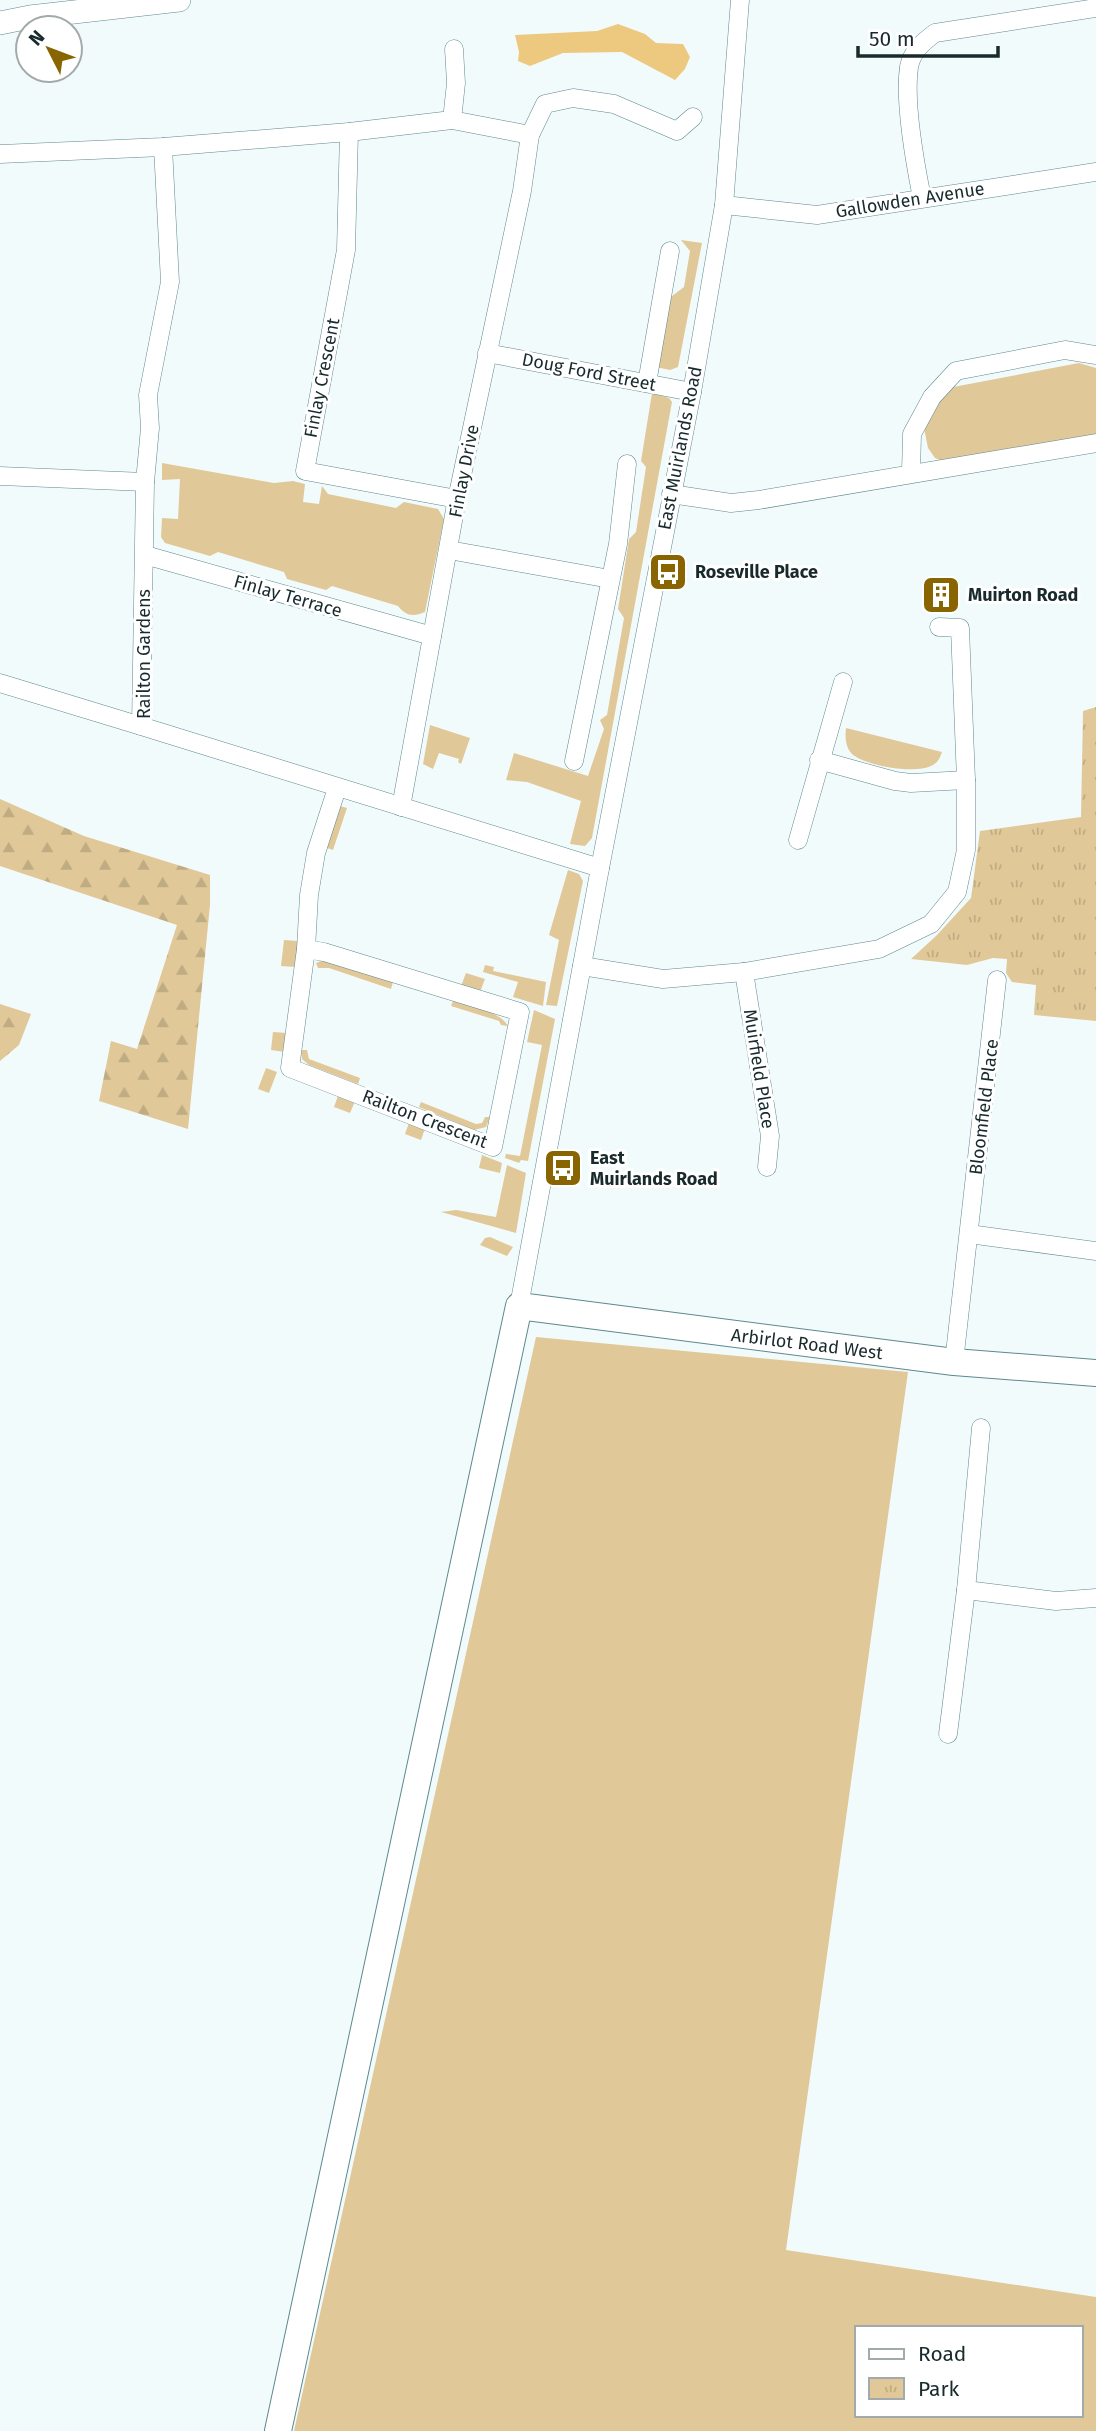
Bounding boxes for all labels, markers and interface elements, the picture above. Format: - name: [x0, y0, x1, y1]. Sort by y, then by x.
- north arrow: [14, 14, 84, 84]
- scale bar: [858, 14, 998, 58]
- text: N: [24, 26, 50, 50]
- text: 50 m: [869, 26, 915, 52]
- street label: Gallowden Avenue: [834, 177, 986, 223]
- street label: Finlay Crescent: [300, 316, 345, 440]
- street label: Doug Ford Street: [520, 348, 658, 396]
- street label: East Muirlands Road: [653, 364, 707, 532]
- street label: Finlay Drive: [444, 423, 484, 519]
- bus stop icon: Roseville Place: [647, 551, 689, 593]
- place label: Roseville Place: [695, 561, 818, 583]
- street label: Finlay Terrace: [231, 570, 345, 622]
- building icon: Muirton Road: [920, 574, 962, 616]
- place label: Muirton Road: [968, 584, 1078, 606]
- street label: Railton Gardens: [133, 589, 155, 719]
- street label: Muirfield Place: [739, 1008, 779, 1130]
- street label: Bloomfield Place: [965, 1038, 1003, 1176]
- street label: Railton Crescent: [359, 1085, 491, 1153]
- bus stop icon: East Muirlands Road: [542, 1147, 584, 1189]
- place label: East Muirlands Road: [590, 1147, 718, 1190]
- street label: Arbirlot Road West: [730, 1324, 885, 1364]
- legend: [855, 2326, 1082, 2417]
- text: Road: [918, 2341, 966, 2367]
- text: Park: [918, 2376, 960, 2402]

